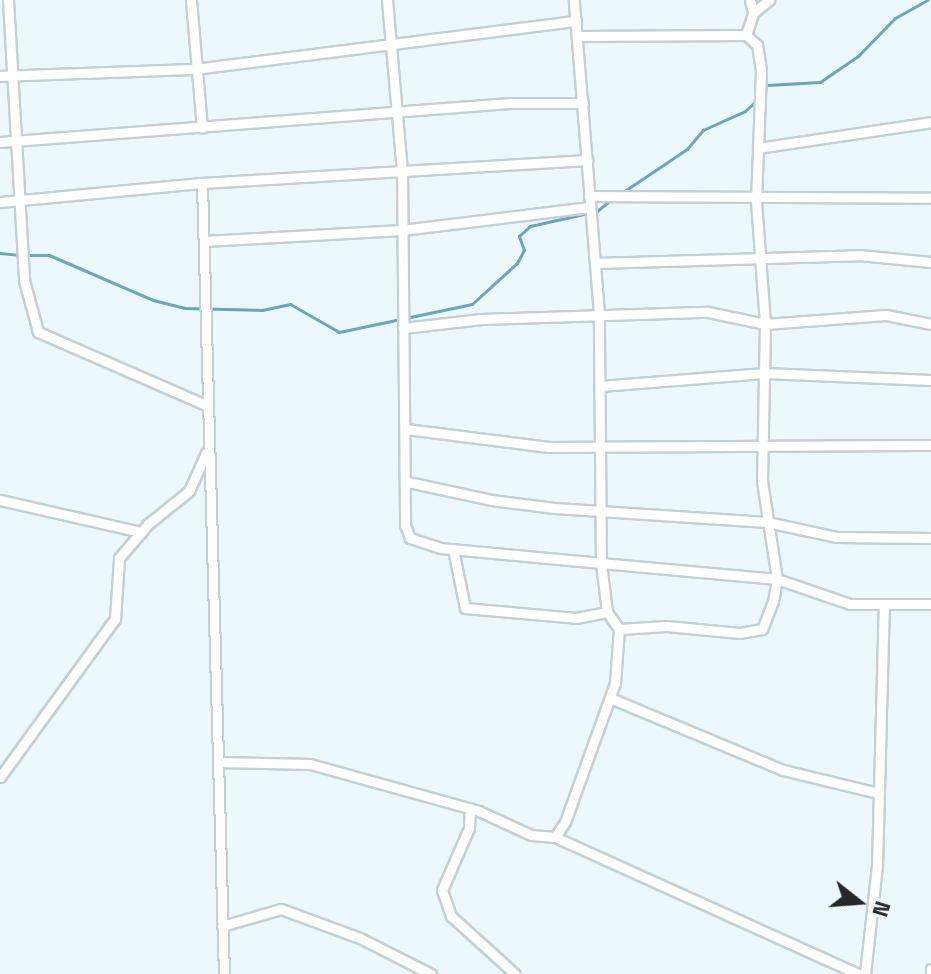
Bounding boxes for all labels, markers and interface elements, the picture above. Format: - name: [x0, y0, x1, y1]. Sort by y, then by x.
- north arrow: [819, 862, 899, 942]
- text: N: [866, 898, 897, 920]

